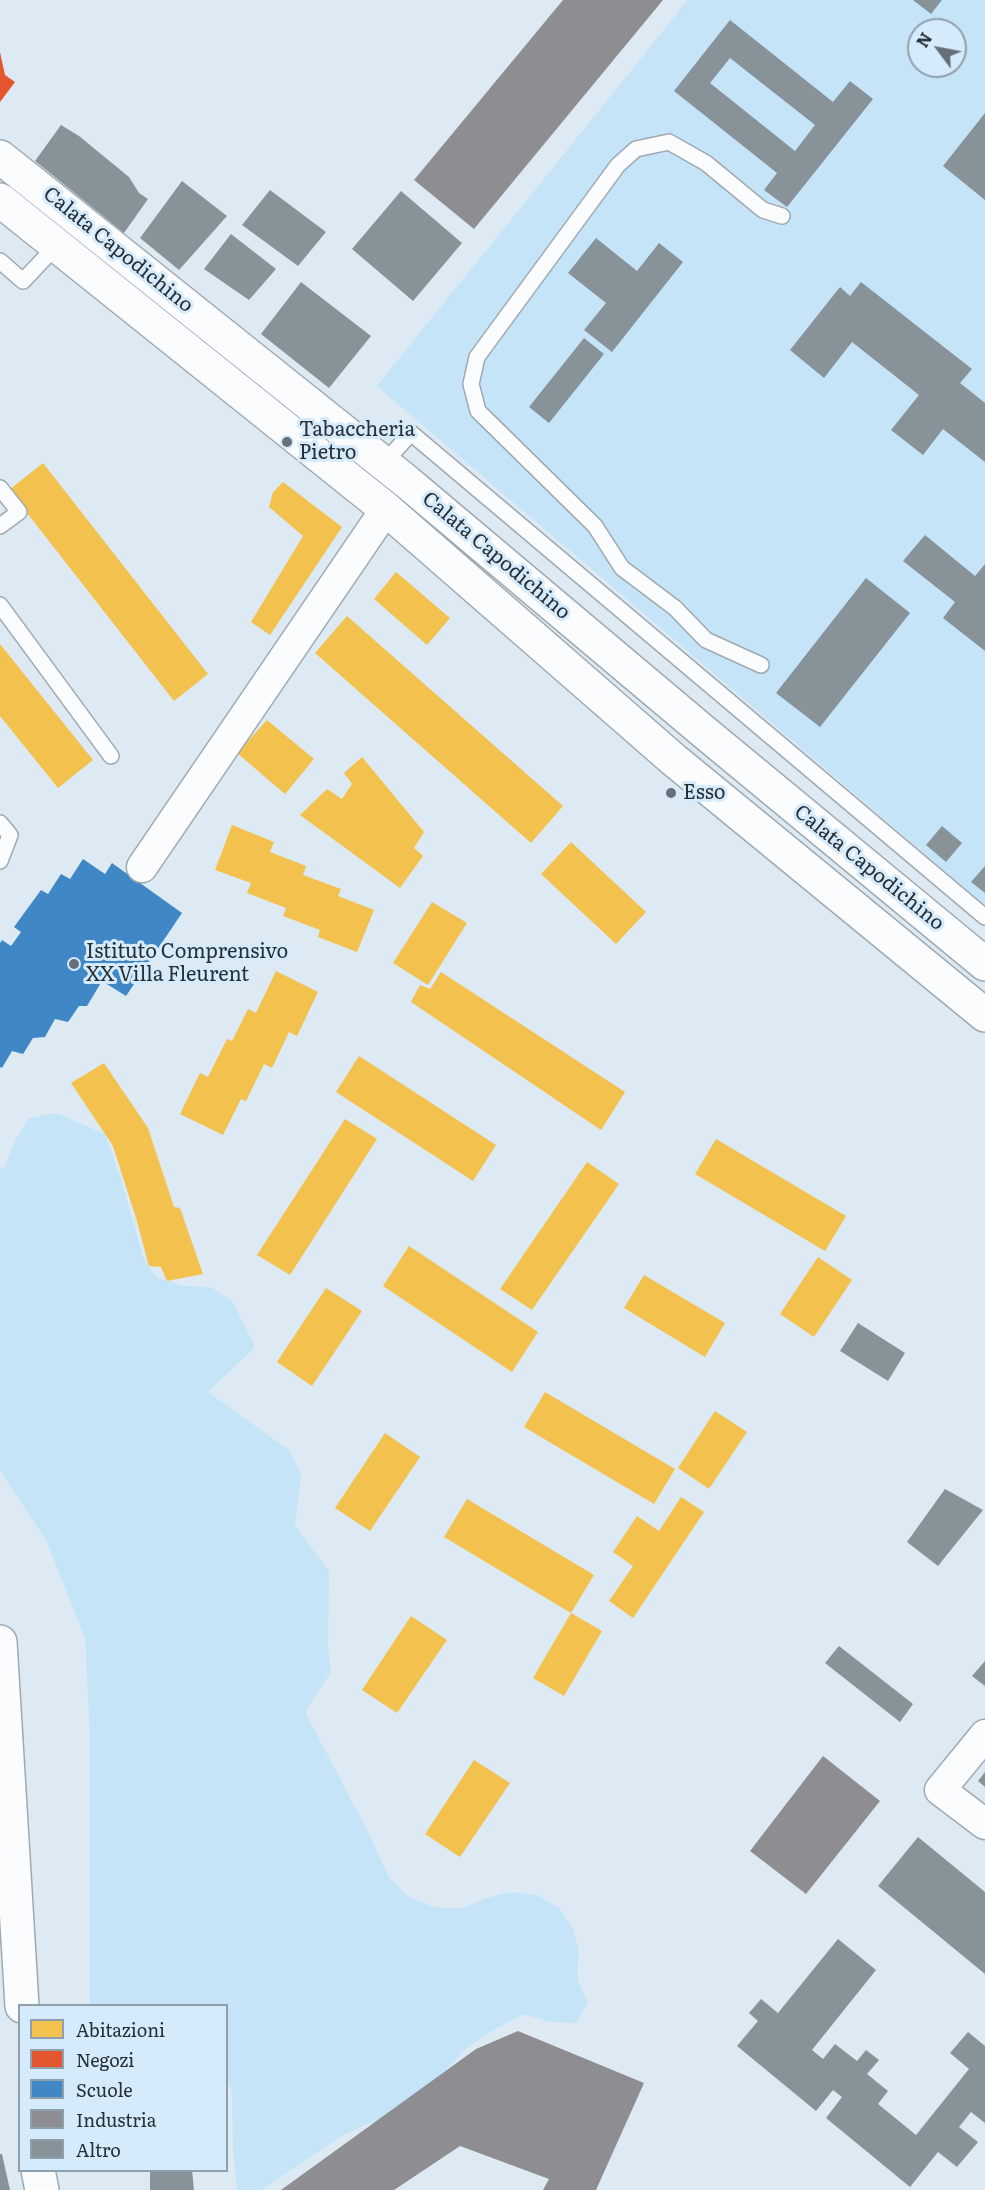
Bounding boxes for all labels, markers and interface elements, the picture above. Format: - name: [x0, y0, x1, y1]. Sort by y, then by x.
- north arrow: [907, 18, 967, 78]
- text: N: [910, 27, 937, 52]
- street label: Calata Capodichino: [38, 182, 198, 318]
- place label: Tabaccheria Pietro: [299, 418, 415, 465]
- marker: Tabaccheria Pietro: [280, 435, 294, 449]
- street label: Calata Capodichino: [417, 487, 575, 625]
- place label: Esso: [683, 781, 726, 805]
- marker: Esso: [664, 786, 678, 800]
- street label: Calata Capodichino: [789, 800, 949, 936]
- place label: Istituto Comprensivo XX Villa Fleurent: [86, 940, 288, 987]
- marker: Istituto Comprensivo XX Villa Fleurent: [67, 957, 81, 971]
- legend: [18, 2004, 228, 2172]
- text: Abitazioni: [76, 2016, 165, 2043]
- text: Negozi: [76, 2046, 134, 2073]
- text: Scuole: [76, 2076, 133, 2103]
- text: Industria: [76, 2106, 156, 2133]
- text: Altro: [76, 2136, 121, 2163]

